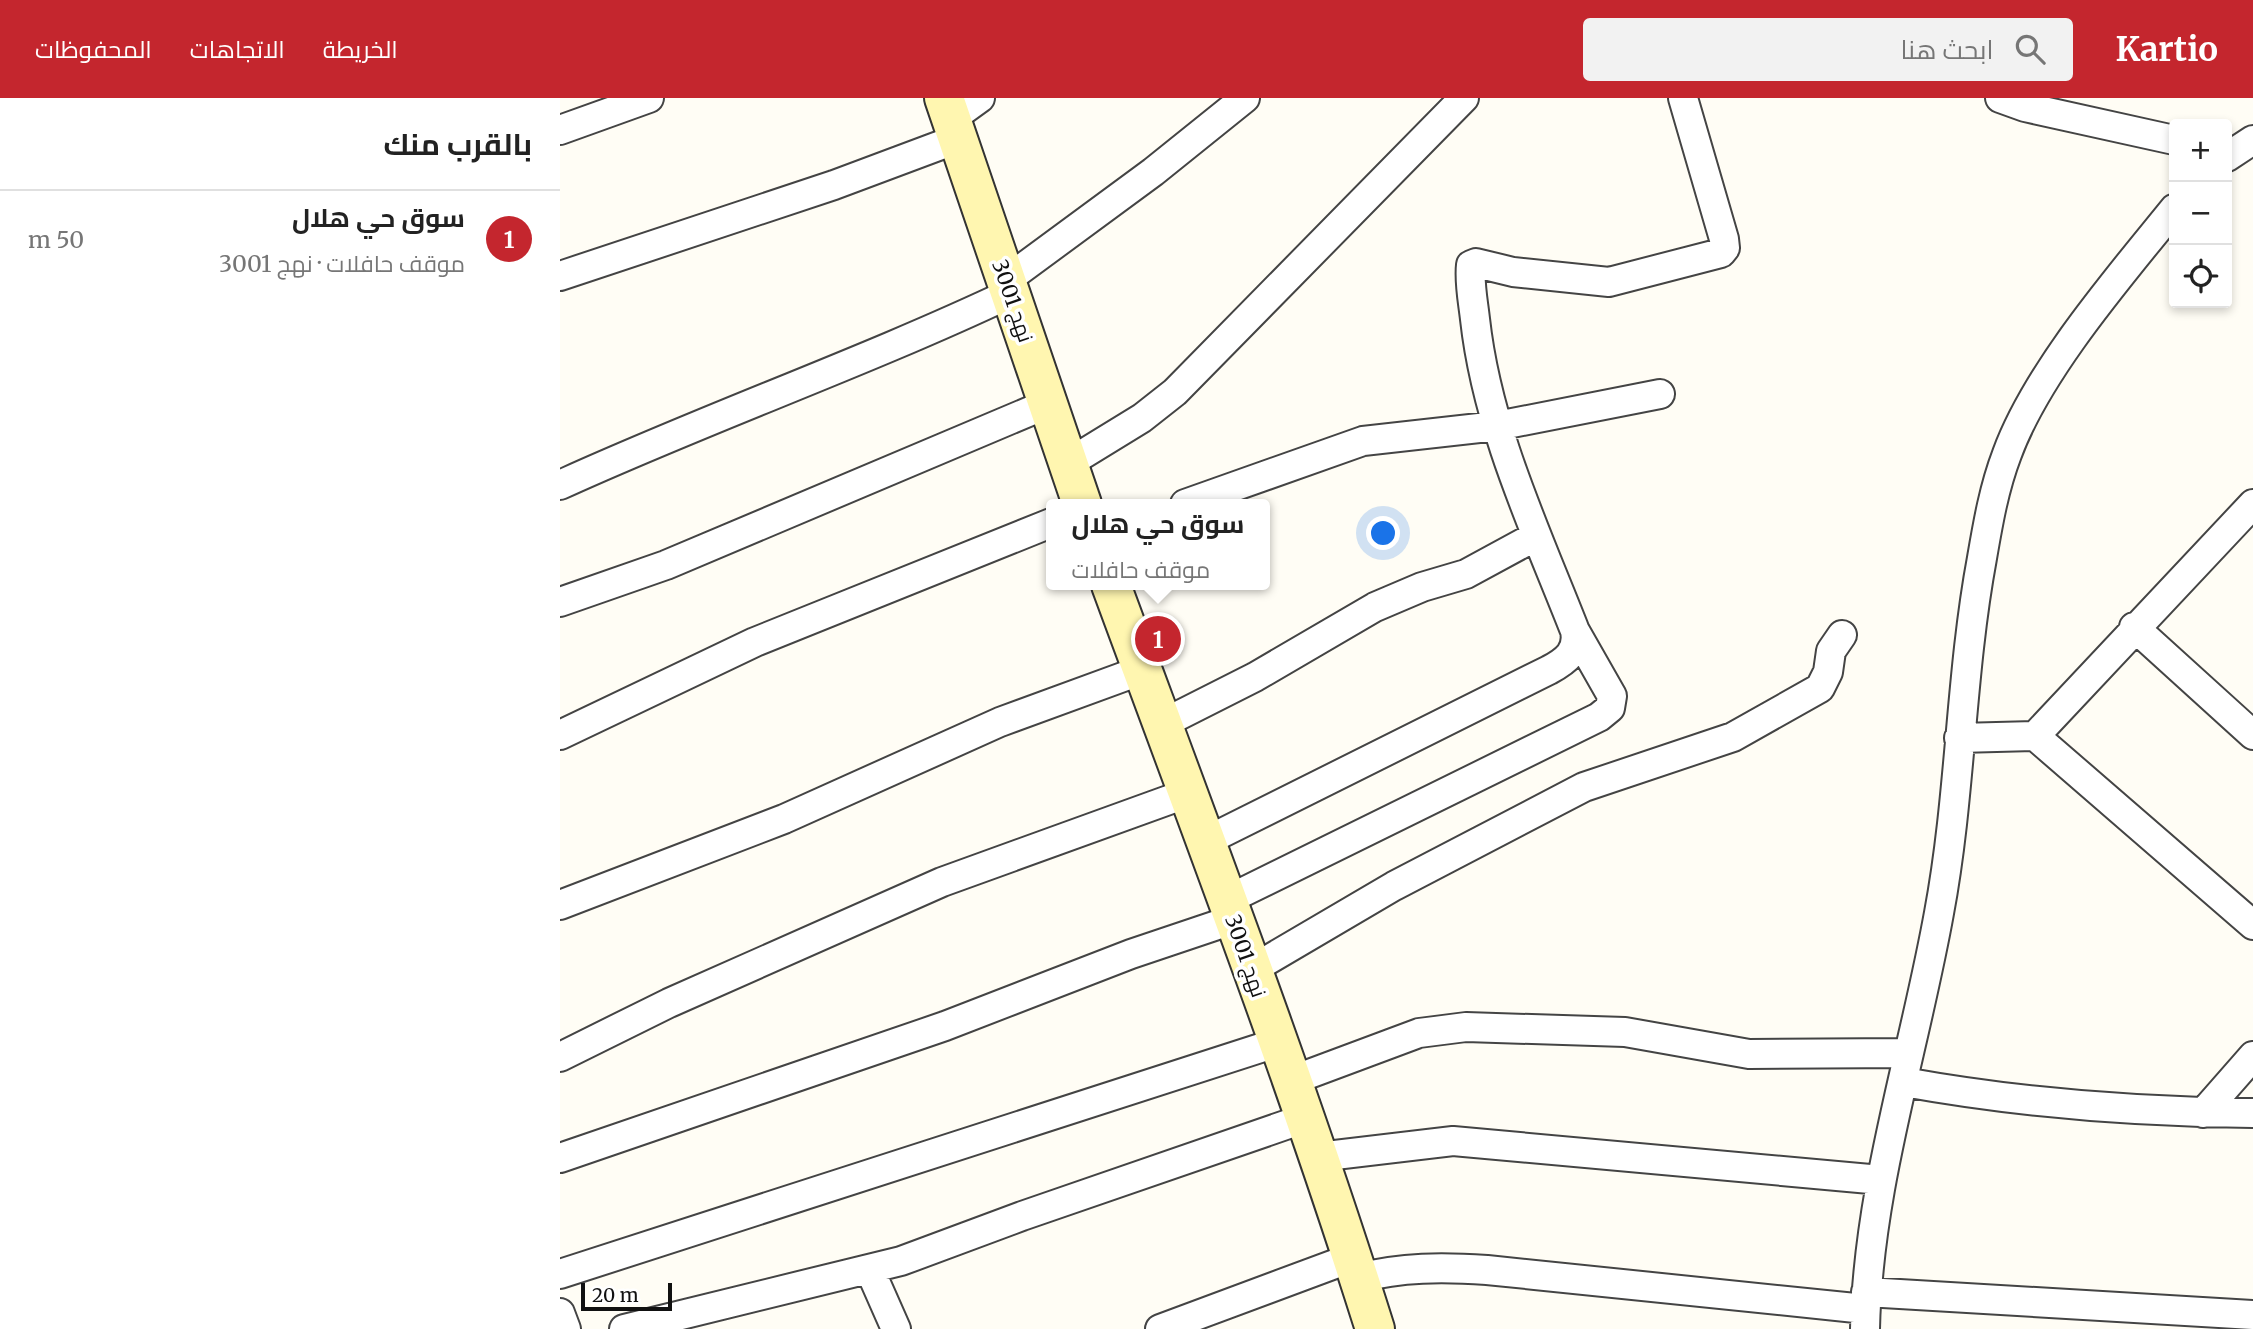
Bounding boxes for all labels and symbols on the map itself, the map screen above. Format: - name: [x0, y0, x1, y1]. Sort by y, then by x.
- street label: نهج 3001: [985, 256, 1040, 346]
- your location: [1366, 516, 1400, 550]
- pin: 1: [1135, 613, 1181, 665]
- street label: نهج 3001: [1218, 911, 1273, 1001]
- scale bar: [581, 1280, 672, 1312]

